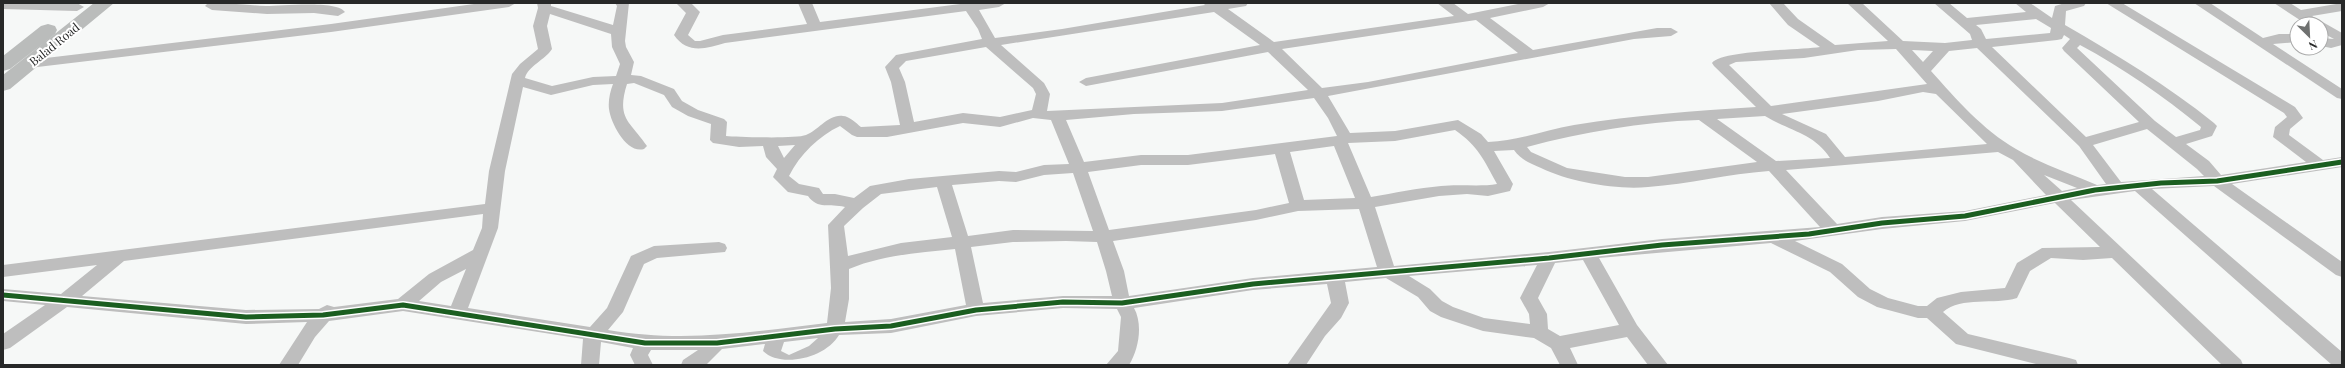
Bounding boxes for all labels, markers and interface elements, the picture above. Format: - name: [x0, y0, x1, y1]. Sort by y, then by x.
- north arrow: [2289, 16, 2329, 56]
- street label: Balad Road: [26, 19, 82, 69]
- text: N: [2307, 37, 2320, 54]

